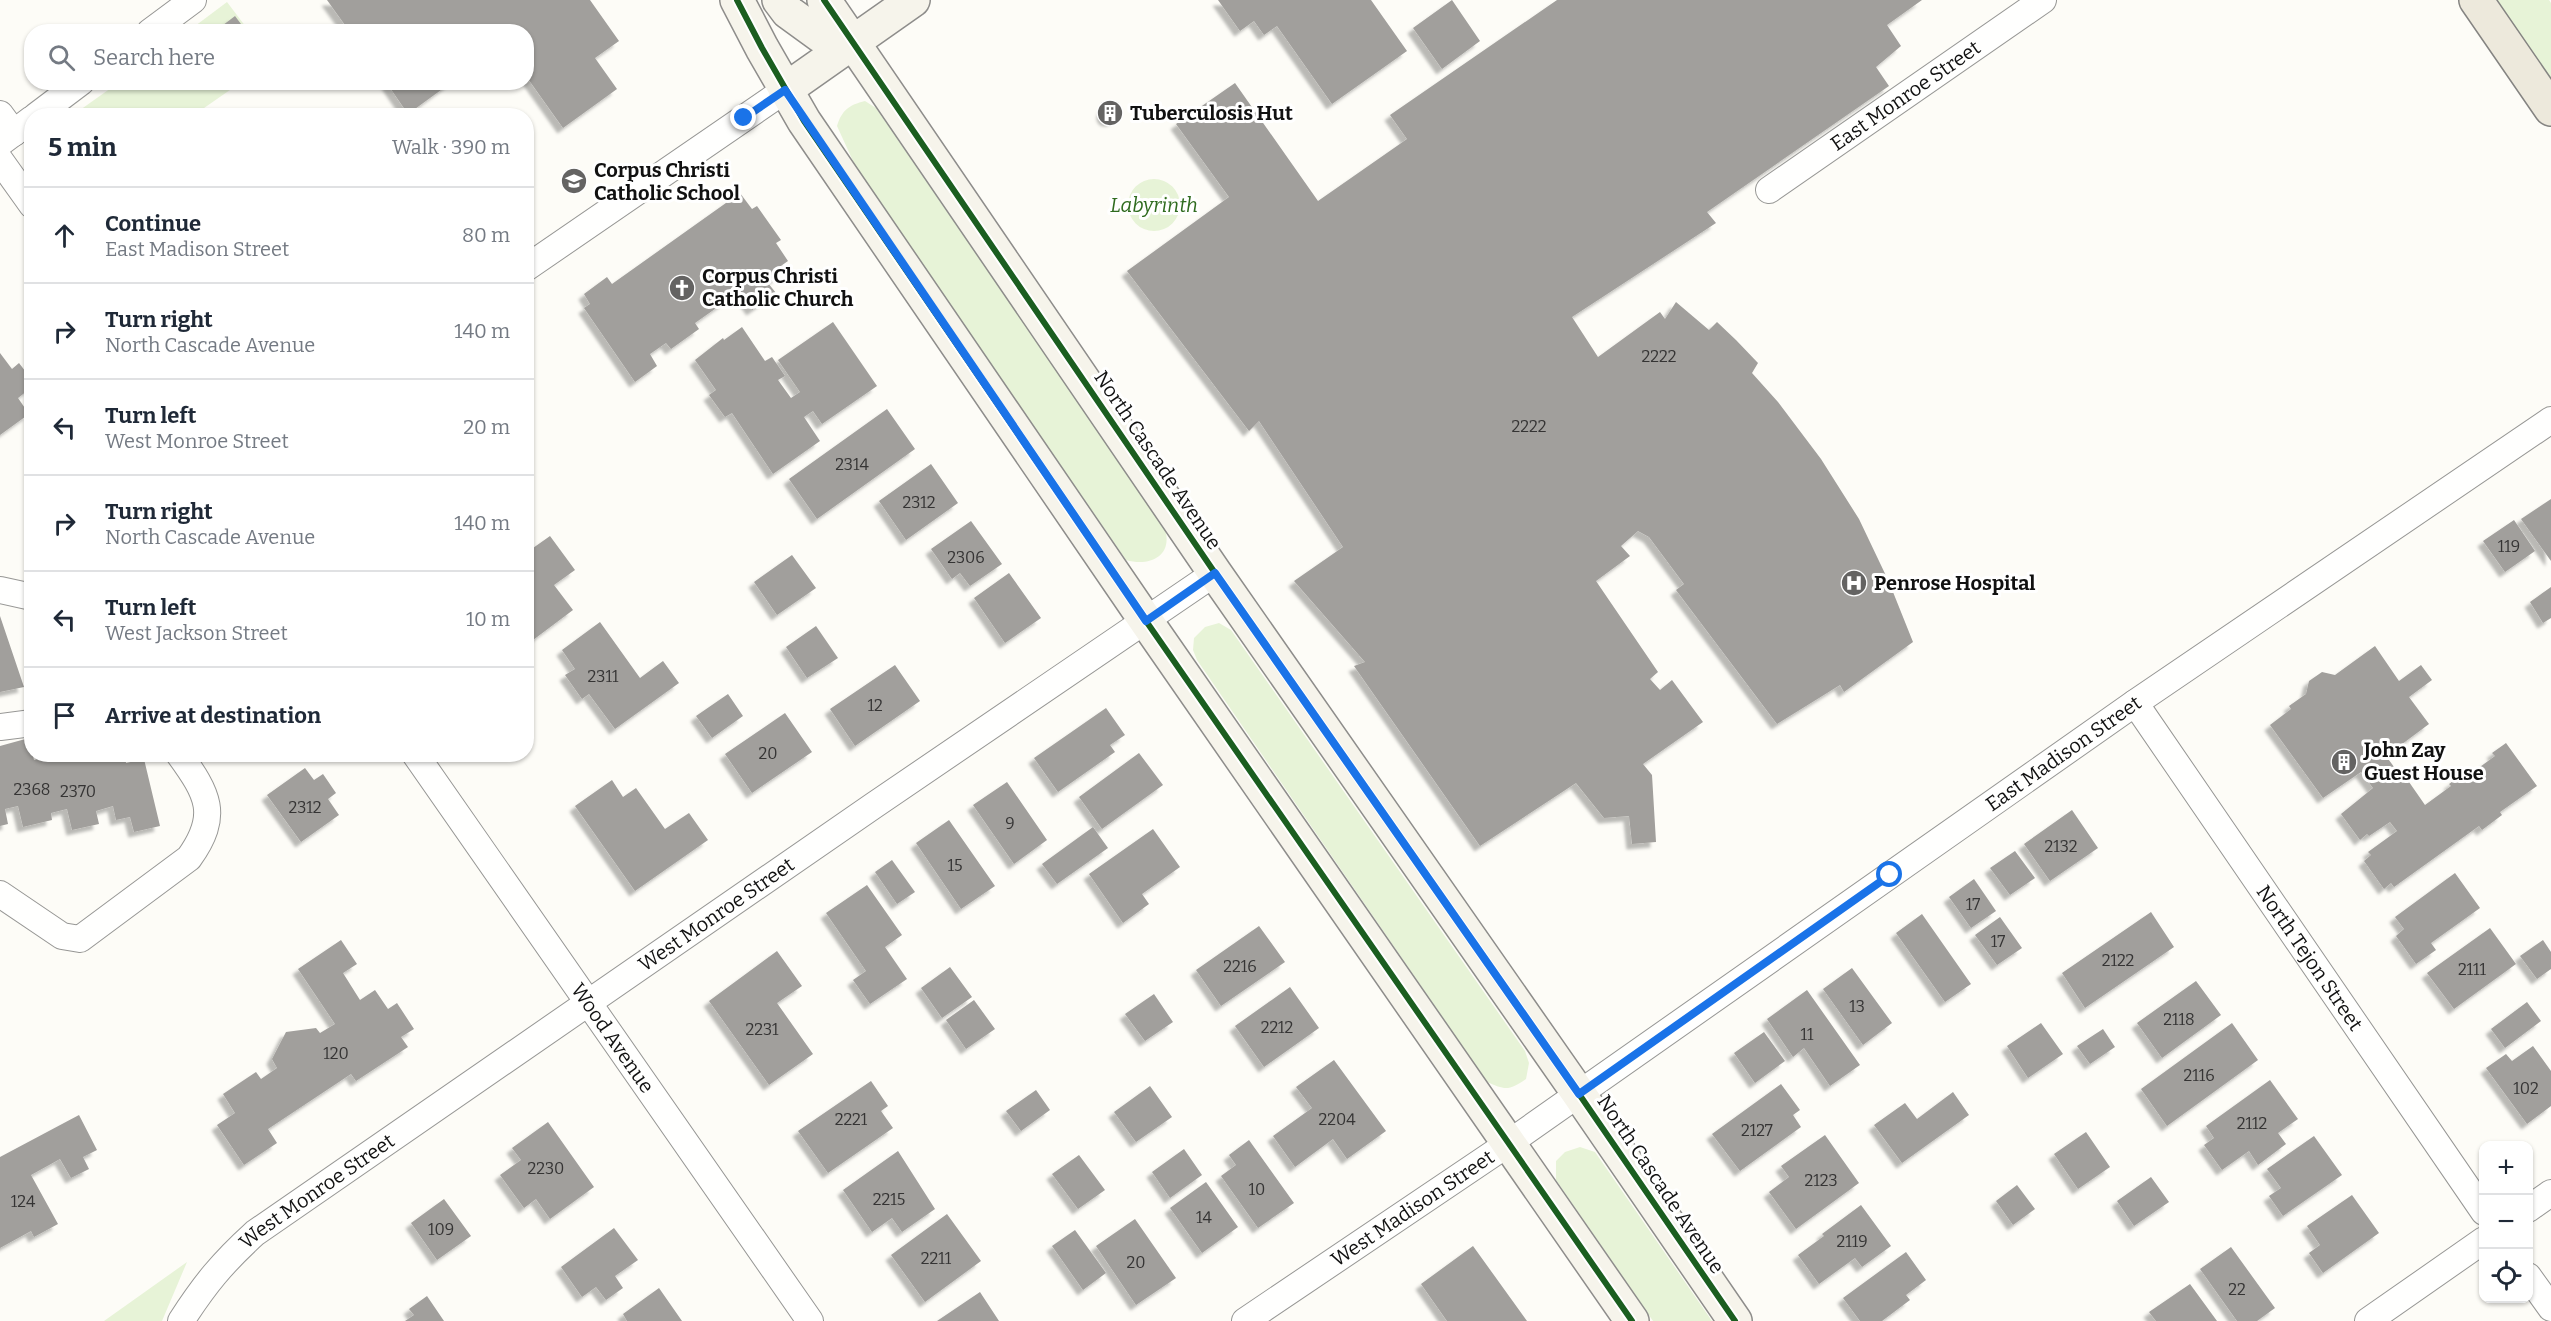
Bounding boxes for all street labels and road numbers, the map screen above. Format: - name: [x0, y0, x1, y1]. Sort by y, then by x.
- street label: East Monroe Street: [1826, 35, 1985, 156]
- street label: North Cascade Avenue: [1089, 366, 1227, 554]
- street label: East Madison Street: [1981, 690, 2146, 816]
- street label: West Monroe Street: [634, 852, 799, 976]
- street label: North Tejon Street: [2252, 881, 2368, 1035]
- street label: Wood Avenue: [566, 978, 659, 1097]
- street label: North Cascade Avenue: [1592, 1090, 1730, 1278]
- street label: West Monroe Street: [234, 1128, 399, 1254]
- street label: West Madison Street: [1326, 1145, 1499, 1272]

